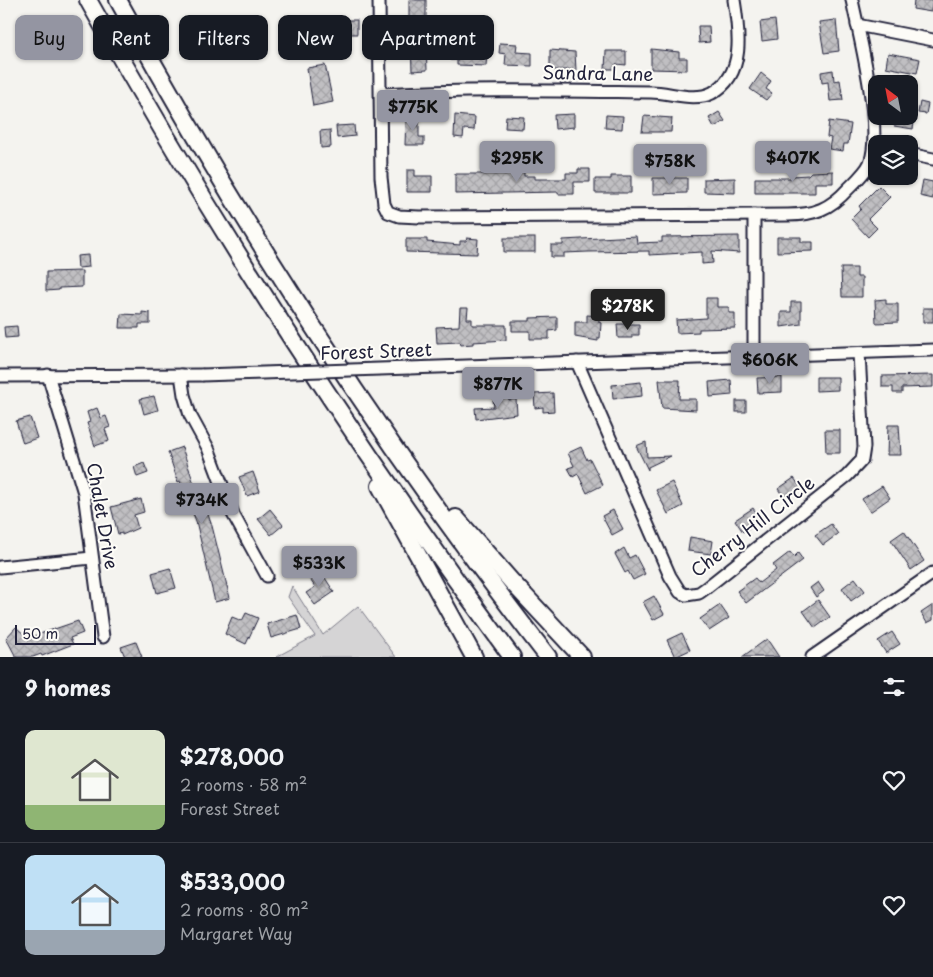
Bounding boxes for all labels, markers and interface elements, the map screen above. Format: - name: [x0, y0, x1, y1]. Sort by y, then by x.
- chip: Buy: [15, 15, 83, 60]
- chip: Rent: [93, 15, 169, 60]
- chip: Filters: [179, 15, 268, 60]
- chip: New: [278, 15, 352, 60]
- chip: Apartment: [362, 15, 494, 60]
- street label: Sandra Lane: [542, 58, 654, 87]
- north arrow: [868, 75, 918, 125]
- map controls: [868, 75, 918, 185]
- pin: $775K: [378, 90, 448, 132]
- text: $775K: [388, 94, 438, 118]
- button: layers: [868, 135, 918, 185]
- pin: $295K: [482, 140, 552, 183]
- pin: $407K: [758, 140, 828, 183]
- pin: $758K: [635, 144, 705, 186]
- text: $295K: [491, 145, 543, 169]
- text: $407K: [766, 145, 820, 169]
- text: $758K: [645, 148, 696, 172]
- pin: $278K: [593, 288, 663, 331]
- text: $278K: [602, 293, 654, 317]
- street label: Forest Street: [320, 335, 432, 366]
- pin: $606K: [735, 342, 805, 385]
- text: $606K: [742, 347, 798, 371]
- pin: $877K: [463, 366, 533, 409]
- text: $877K: [473, 371, 523, 395]
- street label: Chalet Drive: [81, 460, 126, 571]
- street label: Cherry Hill Circle: [684, 469, 820, 583]
- pin: $734K: [167, 482, 237, 525]
- text: $734K: [176, 487, 228, 511]
- pin: $533K: [284, 546, 354, 588]
- text: $533K: [293, 550, 345, 574]
- scale bar: [15, 622, 96, 645]
- text: 50 m: [22, 623, 58, 644]
- text: 9 homes: [25, 671, 111, 703]
- icon: filters: [880, 673, 908, 701]
- text: $278,000: [180, 740, 284, 772]
- icon: home: [65, 750, 125, 810]
- icon: heart: [880, 766, 908, 794]
- text: 2 rooms · 58 m²: [180, 772, 307, 796]
- text: Forest Street: [180, 796, 280, 820]
- text: $533,000: [180, 865, 285, 897]
- icon: home: [65, 875, 125, 935]
- icon: heart: [880, 891, 908, 919]
- text: 2 rooms · 80 m²: [180, 897, 309, 921]
- text: Margaret Way: [180, 921, 293, 945]

